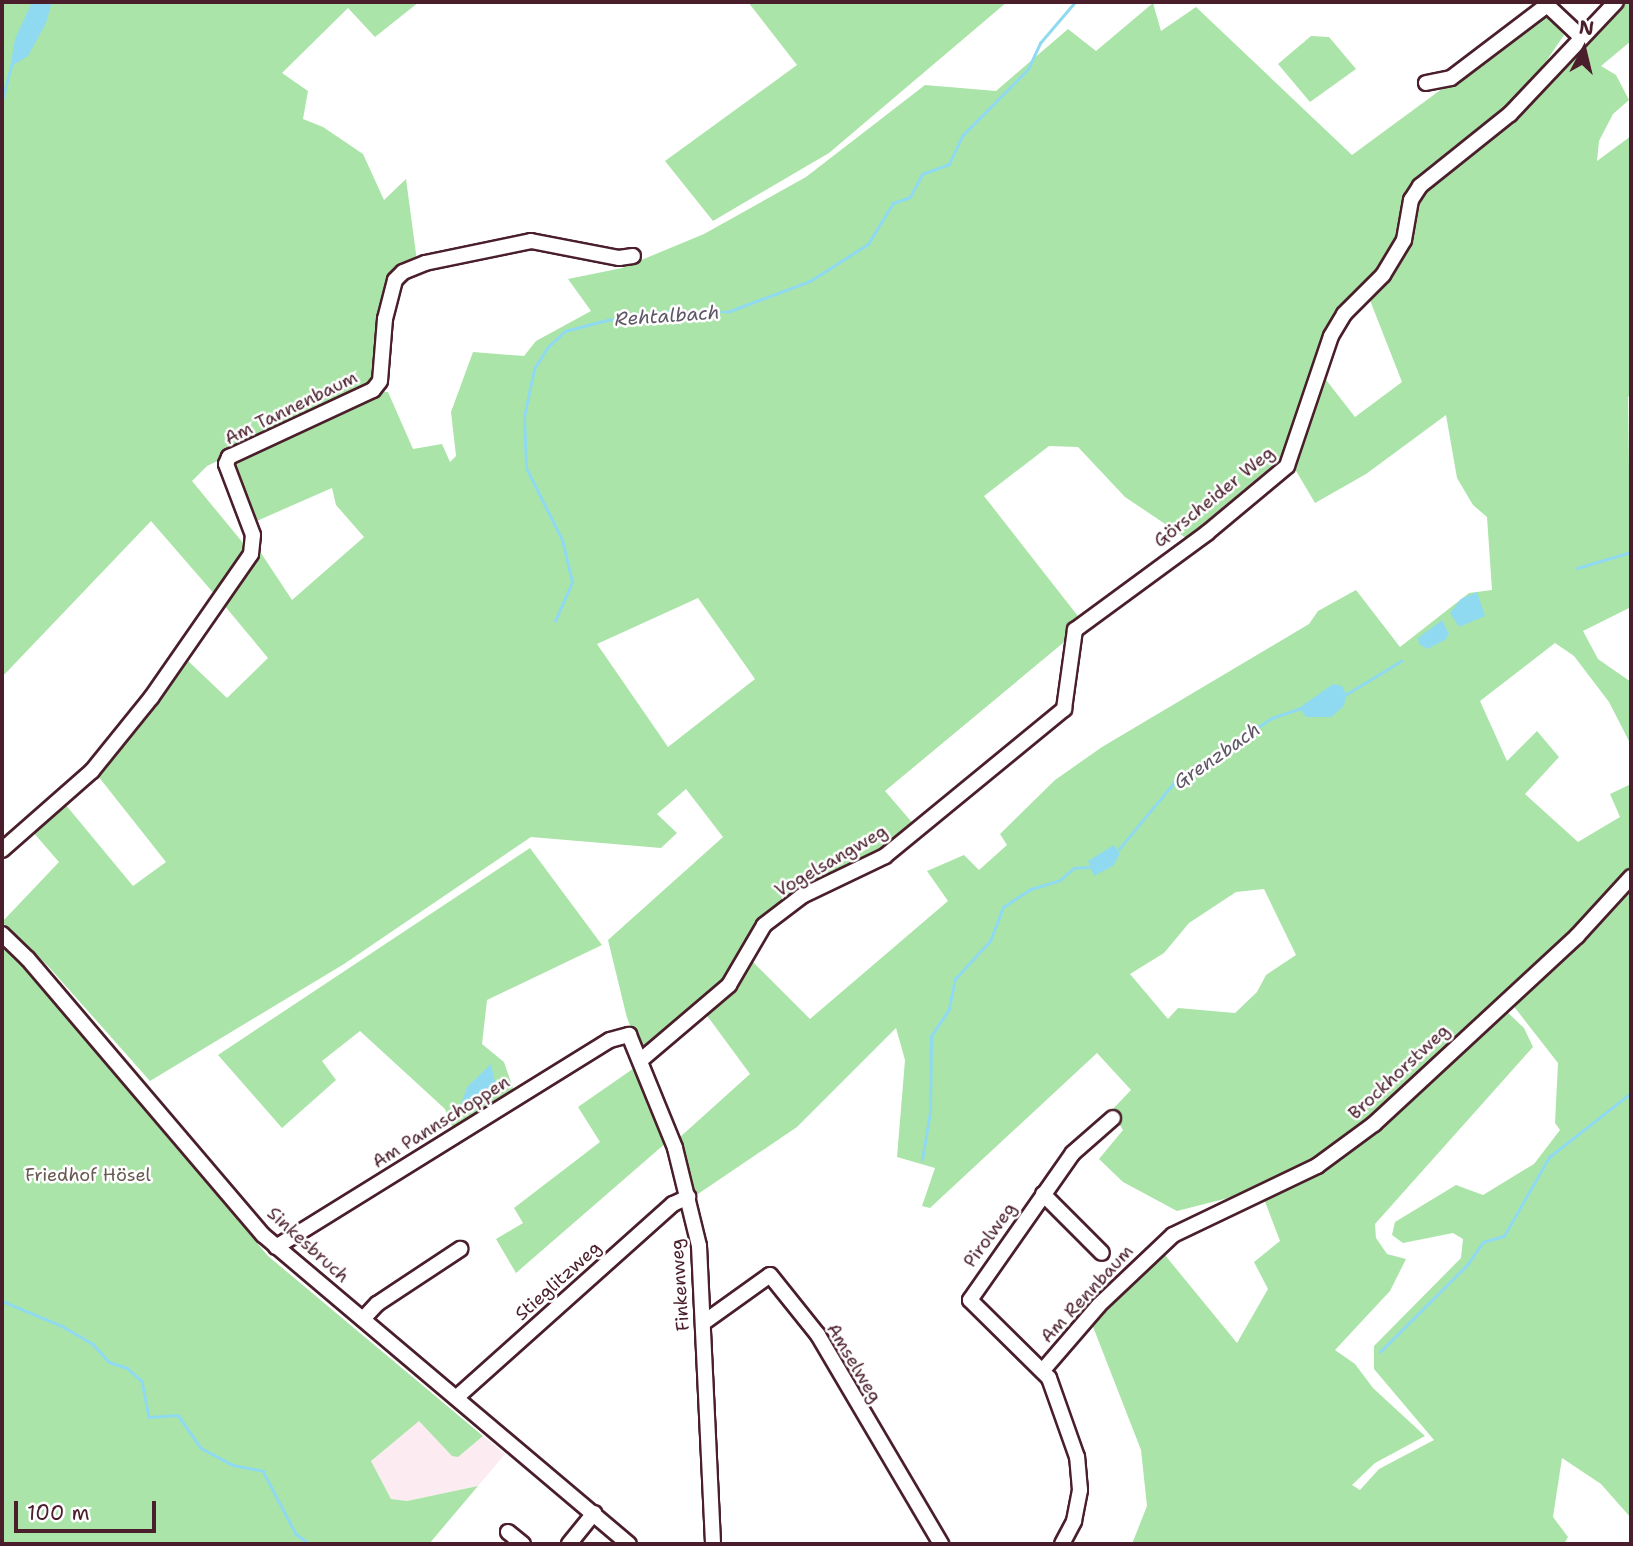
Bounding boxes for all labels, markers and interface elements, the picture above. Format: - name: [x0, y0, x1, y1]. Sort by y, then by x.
- north arrow: [1549, 14, 1619, 84]
- text: N: [1578, 14, 1596, 41]
- water label: Rehtalbach: [614, 301, 720, 331]
- street label: Am Tannenbaum: [221, 367, 361, 449]
- street label: Görscheider Weg: [1149, 442, 1279, 552]
- water label: Grenzbach: [1169, 718, 1265, 794]
- street label: Vogelsangweg: [771, 820, 891, 902]
- street label: Brockhorstweg: [1344, 1020, 1454, 1124]
- street label: Am Pannschoppen: [368, 1071, 514, 1173]
- park label: Friedhof Hösel: [25, 1164, 151, 1186]
- street label: Pirolweg: [959, 1198, 1021, 1272]
- street label: Sinkesbruch: [263, 1203, 353, 1287]
- street label: Stieglitzweg: [511, 1237, 605, 1325]
- street label: Finkenweg: [666, 1238, 694, 1332]
- street label: Am Rennbaum: [1036, 1241, 1138, 1347]
- street label: Amselweg: [822, 1319, 886, 1407]
- scale bar: [18, 1486, 159, 1530]
- text: 100 m: [27, 1499, 90, 1527]

